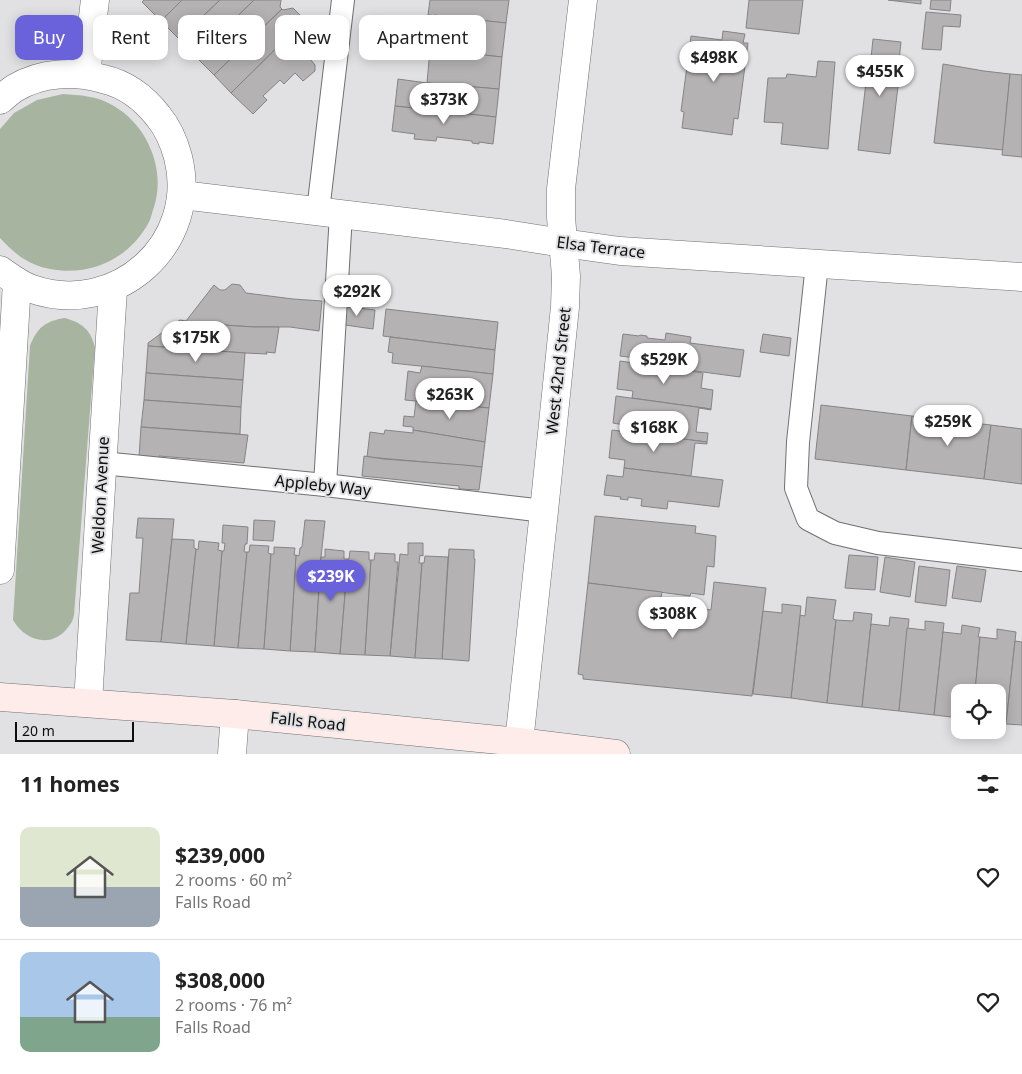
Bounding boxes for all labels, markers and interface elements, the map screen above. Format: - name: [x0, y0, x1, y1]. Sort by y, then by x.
- chip: Buy: [15, 15, 83, 60]
- chip: Rent: [93, 15, 168, 60]
- chip: Filters: [178, 15, 265, 60]
- chip: New: [275, 15, 349, 60]
- chip: Apartment: [359, 15, 486, 60]
- pin: $498K: [679, 41, 749, 83]
- text: $498K: [690, 46, 738, 68]
- pin: $455K: [845, 54, 915, 97]
- text: $455K: [856, 60, 904, 82]
- pin: $373K: [409, 82, 479, 125]
- text: $373K: [420, 88, 468, 110]
- street label: Elsa Terrace: [555, 231, 647, 263]
- pin: $292K: [322, 274, 392, 317]
- text: $292K: [333, 280, 381, 302]
- street label: West 42nd Street: [540, 306, 576, 436]
- pin: $175K: [161, 320, 231, 363]
- text: $175K: [172, 326, 220, 348]
- pin: $529K: [629, 342, 699, 385]
- text: $529K: [640, 348, 688, 370]
- pin: $263K: [415, 378, 485, 420]
- text: $263K: [426, 383, 474, 405]
- pin: $259K: [913, 404, 983, 447]
- pin: $168K: [619, 410, 689, 453]
- text: $259K: [924, 410, 972, 432]
- text: $168K: [630, 416, 678, 438]
- street label: Weldon Avenue: [86, 436, 114, 554]
- street label: Appleby Way: [274, 469, 373, 501]
- pin: $239K: [296, 560, 366, 602]
- text: $239K: [307, 565, 355, 587]
- pin: $308K: [638, 596, 708, 639]
- text: $308K: [649, 602, 697, 624]
- map controls: [951, 684, 1006, 739]
- button: locate: [951, 684, 1006, 739]
- street label: Falls Road: [269, 706, 347, 736]
- scale bar: [15, 719, 134, 742]
- text: 20 m: [22, 721, 55, 740]
- text: 11 homes: [20, 770, 120, 798]
- icon: filters: [974, 770, 1002, 798]
- text: $239,000: [175, 841, 265, 869]
- icon: home: [60, 847, 120, 907]
- icon: heart: [974, 863, 1002, 891]
- text: 2 rooms · 60 m²: [175, 869, 292, 891]
- text: Falls Road: [175, 891, 251, 913]
- text: $308,000: [175, 966, 265, 994]
- icon: home: [60, 972, 120, 1032]
- icon: heart: [974, 988, 1002, 1016]
- text: 2 rooms · 76 m²: [175, 994, 292, 1016]
- text: Falls Road: [175, 1016, 251, 1038]

